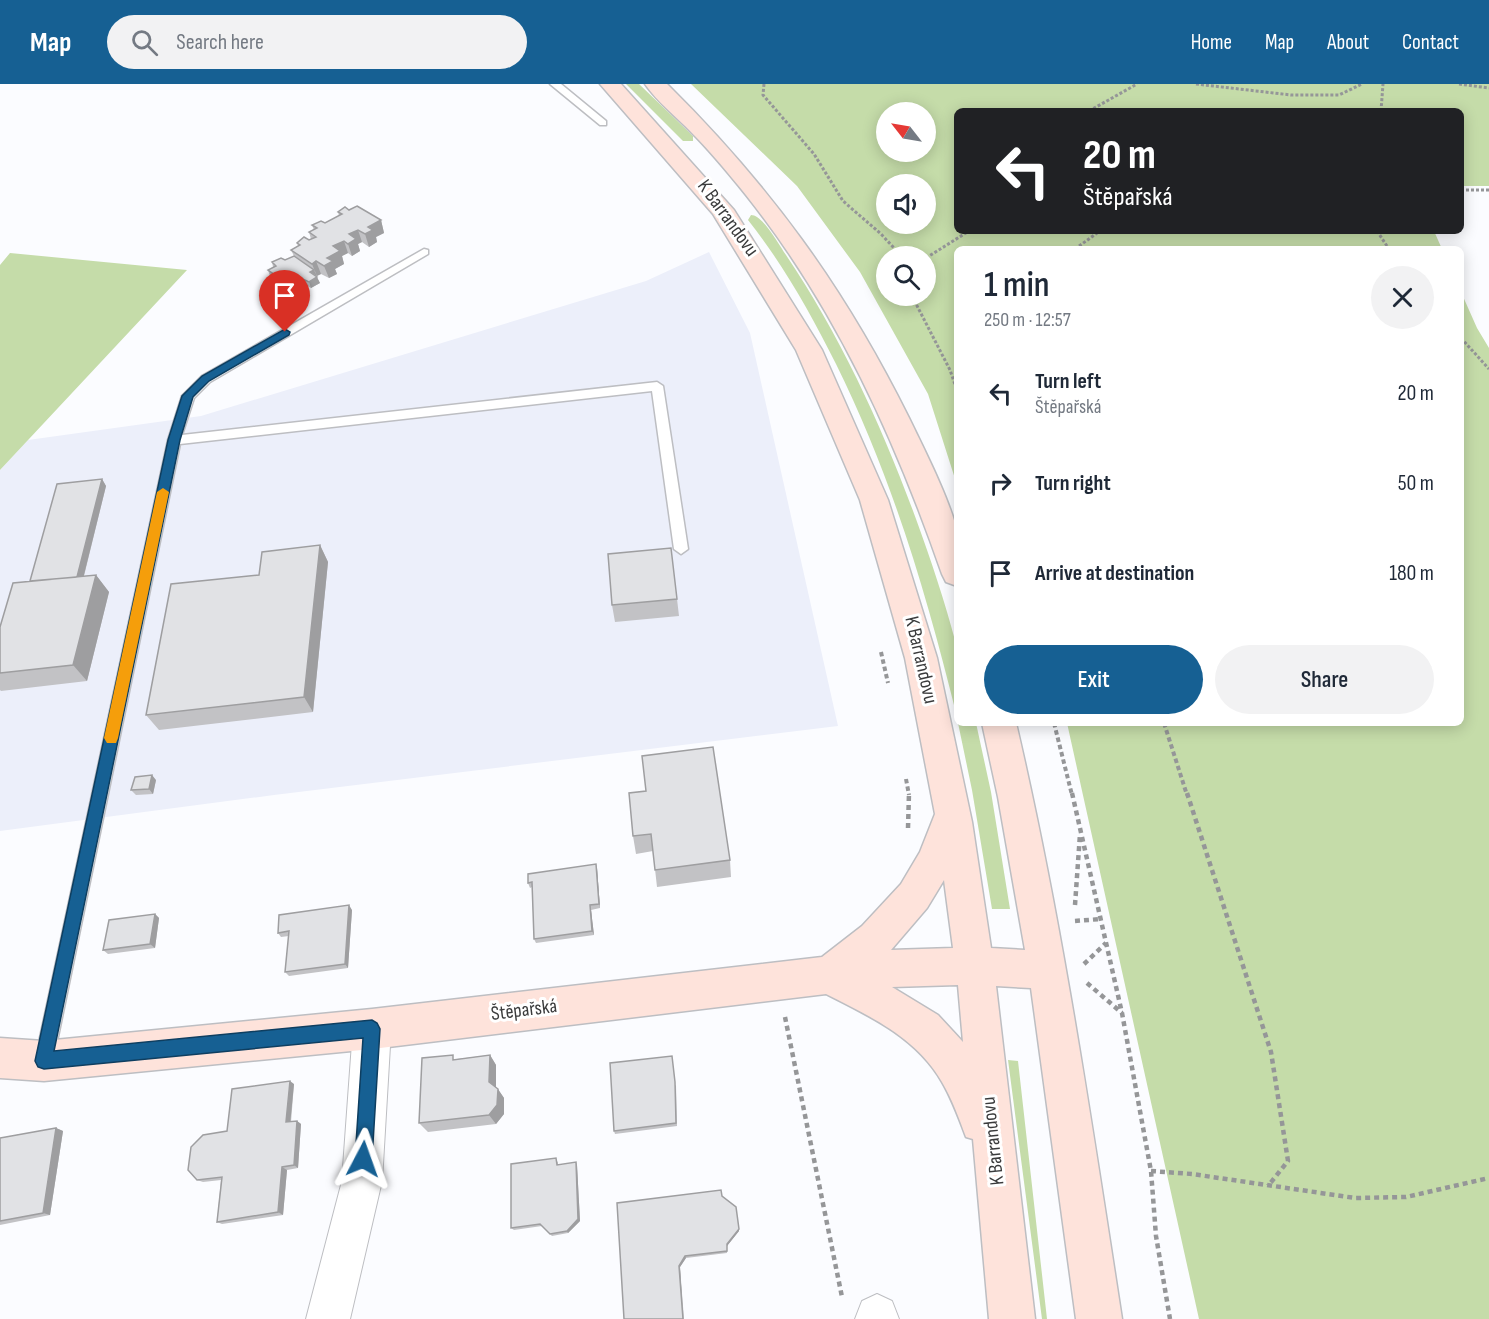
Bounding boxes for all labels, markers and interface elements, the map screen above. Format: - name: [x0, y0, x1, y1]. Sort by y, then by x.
- search box: [107, 15, 527, 69]
- text: Map: [30, 26, 71, 59]
- icon: search: [128, 26, 161, 59]
- text: Search here: [176, 29, 264, 56]
- text: Home: [1191, 30, 1232, 55]
- text: Map: [1265, 30, 1294, 55]
- text: About: [1327, 30, 1369, 55]
- text: Contact: [1402, 30, 1459, 55]
- north arrow: [876, 102, 936, 162]
- map controls: [876, 102, 936, 306]
- text: 20 m: [1083, 130, 1156, 181]
- icon: left: [984, 132, 1062, 210]
- button: sound: [876, 174, 936, 234]
- street label: K Barrandovu: [692, 175, 764, 261]
- text: Štěpařská: [1083, 181, 1173, 213]
- button: search: [876, 246, 936, 306]
- text: 1 min: [984, 264, 1049, 307]
- button: close: [1371, 266, 1434, 329]
- pin: [259, 270, 310, 332]
- icon: arrive: [268, 279, 301, 312]
- text: 250 m · 12:57: [984, 308, 1071, 332]
- text: Turn left: [1035, 368, 1101, 395]
- icon: left: [984, 377, 1017, 410]
- text: 20 m: [1398, 380, 1434, 407]
- text: Štěpařská: [1035, 395, 1101, 419]
- icon: right: [984, 467, 1017, 500]
- text: Turn right: [1035, 470, 1111, 497]
- text: 50 m: [1398, 470, 1434, 497]
- icon: arrive: [984, 557, 1017, 590]
- text: Arrive at destination: [1035, 560, 1194, 587]
- text: 180 m: [1389, 560, 1434, 587]
- street label: K Barrandovu: [899, 614, 943, 706]
- button: Exit: [984, 645, 1203, 714]
- button: Share: [1215, 645, 1434, 714]
- street label: Štěpařská: [490, 994, 558, 1026]
- street label: K Barrandovu: [976, 1096, 1010, 1186]
- position arrow: [331, 1127, 395, 1191]

